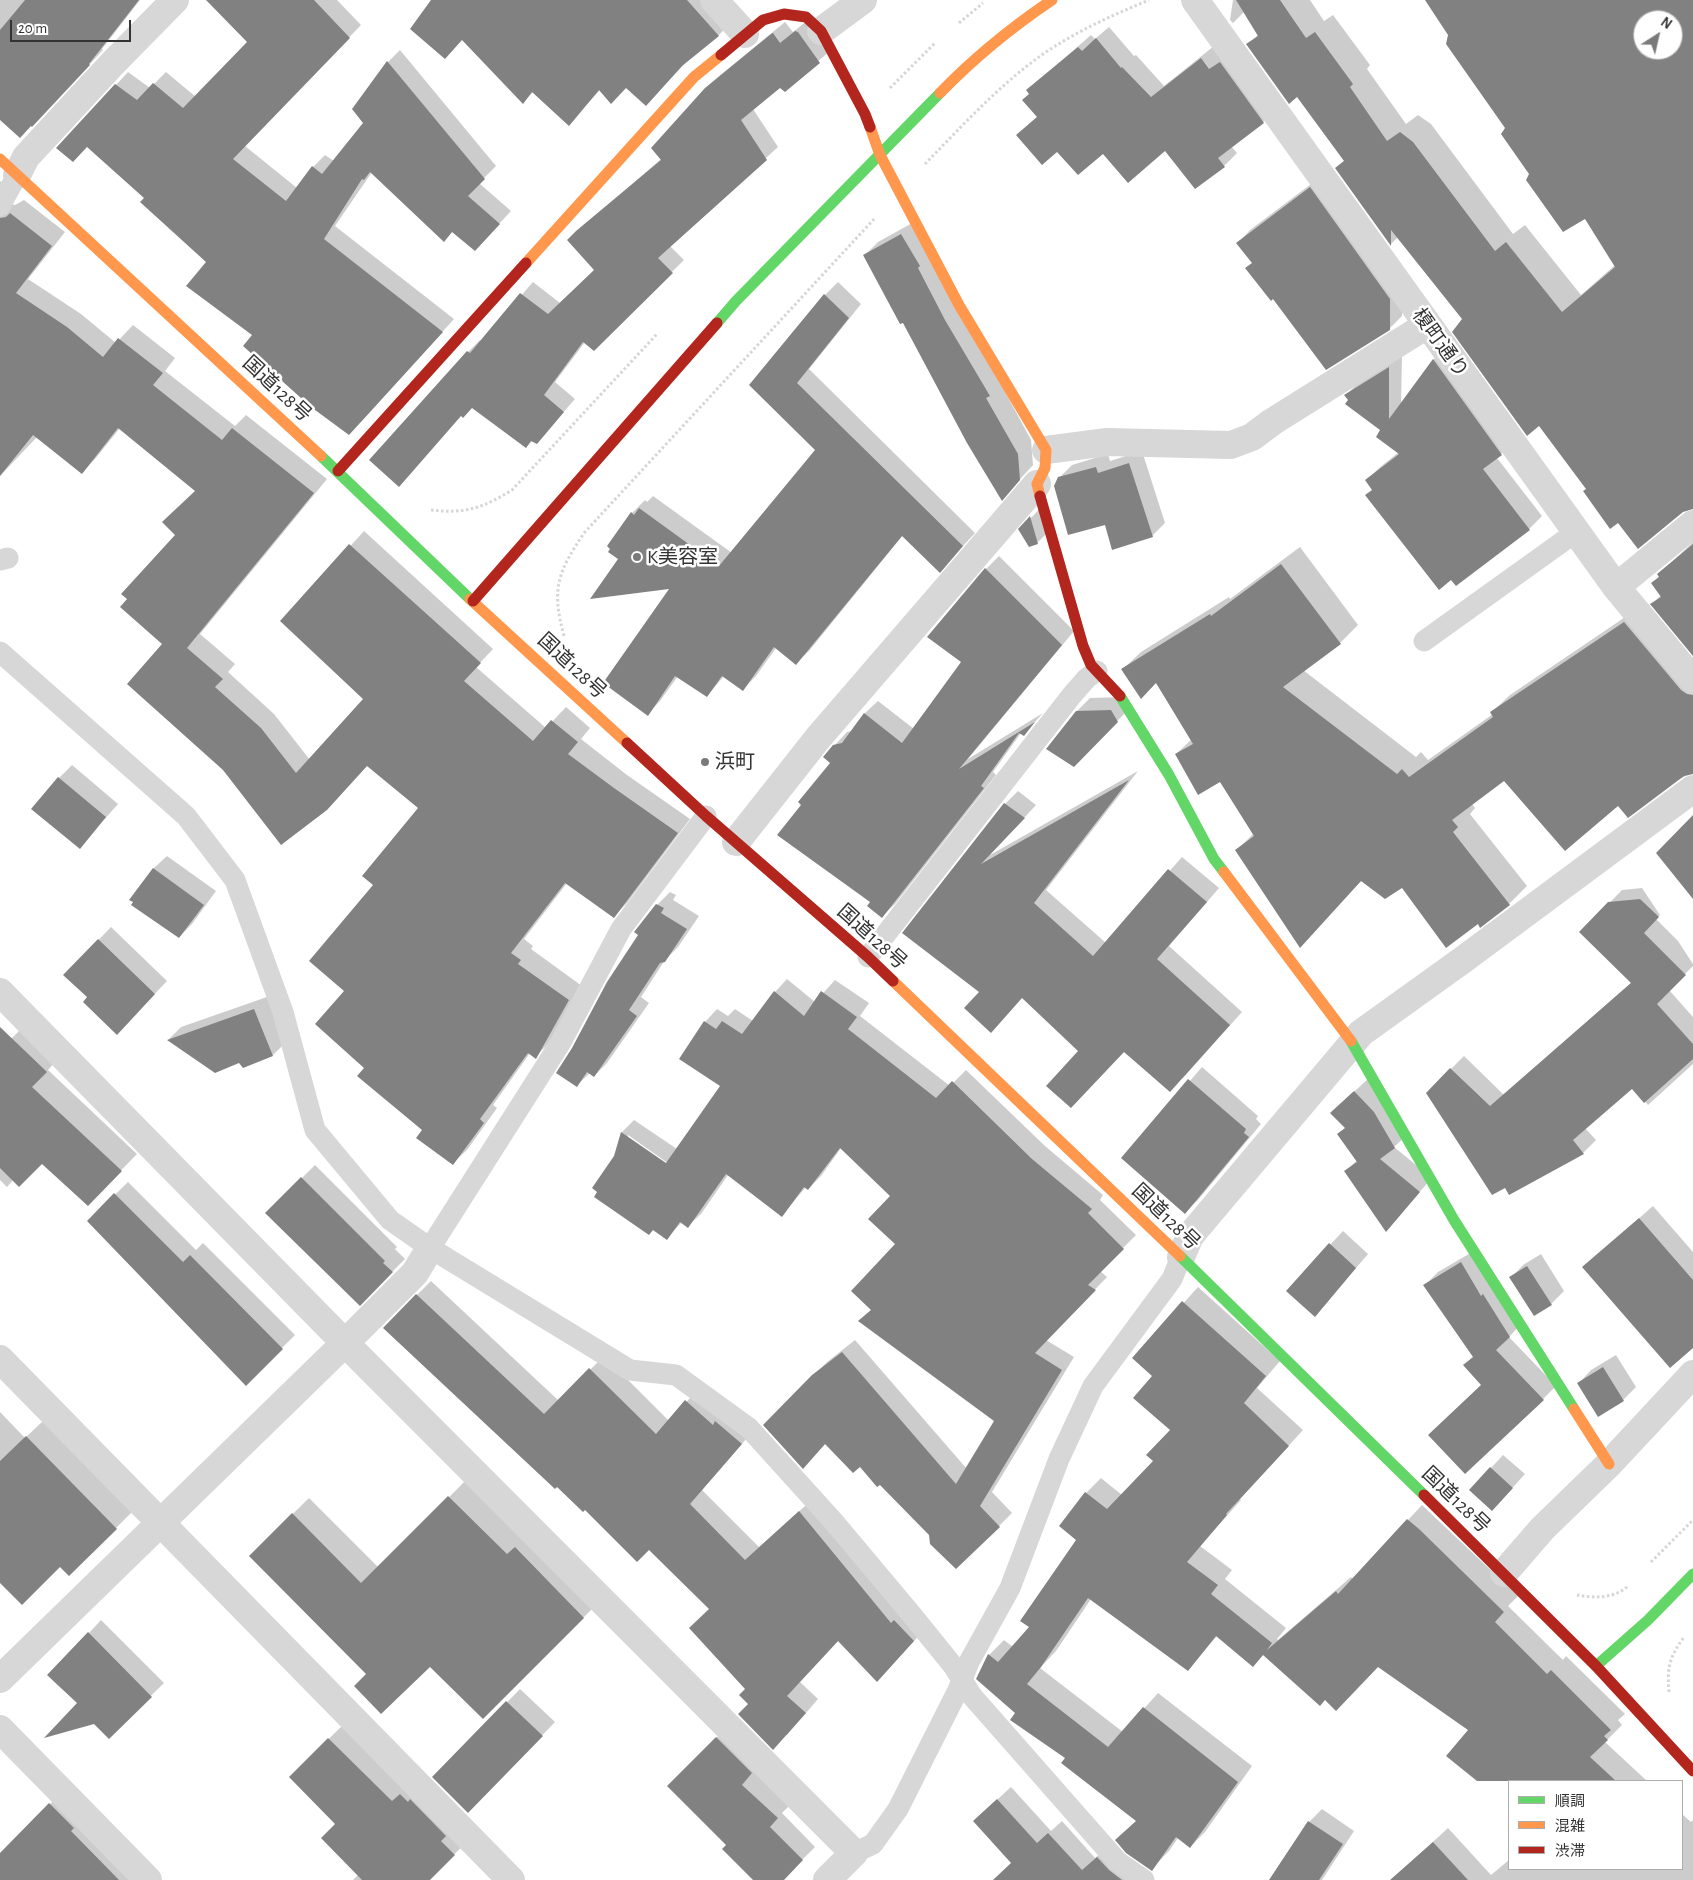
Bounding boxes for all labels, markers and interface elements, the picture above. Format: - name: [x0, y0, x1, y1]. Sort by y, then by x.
- scale bar: [12, 10, 134, 42]
- north arrow: [1633, 10, 1683, 60]
- text: N: [1658, 15, 1674, 32]
- text: 20 m: [18, 21, 47, 36]
- street label: 榎町通り: [1407, 304, 1473, 382]
- street label: 国道128号: [238, 351, 316, 427]
- place label: K美容室: [647, 545, 718, 569]
- marker: K美容室: [631, 551, 643, 563]
- street label: 国道128号: [533, 628, 611, 704]
- place label: 浜町: [715, 750, 755, 774]
- marker: 浜町: [699, 756, 711, 768]
- street label: 国道128号: [832, 899, 912, 975]
- street label: 国道128号: [1127, 1179, 1205, 1255]
- street label: 国道128号: [1417, 1462, 1495, 1538]
- legend: [1508, 1780, 1683, 1870]
- text: 順調: [1555, 1794, 1585, 1809]
- text: 混雑: [1555, 1819, 1585, 1834]
- text: 渋滞: [1555, 1844, 1585, 1859]

